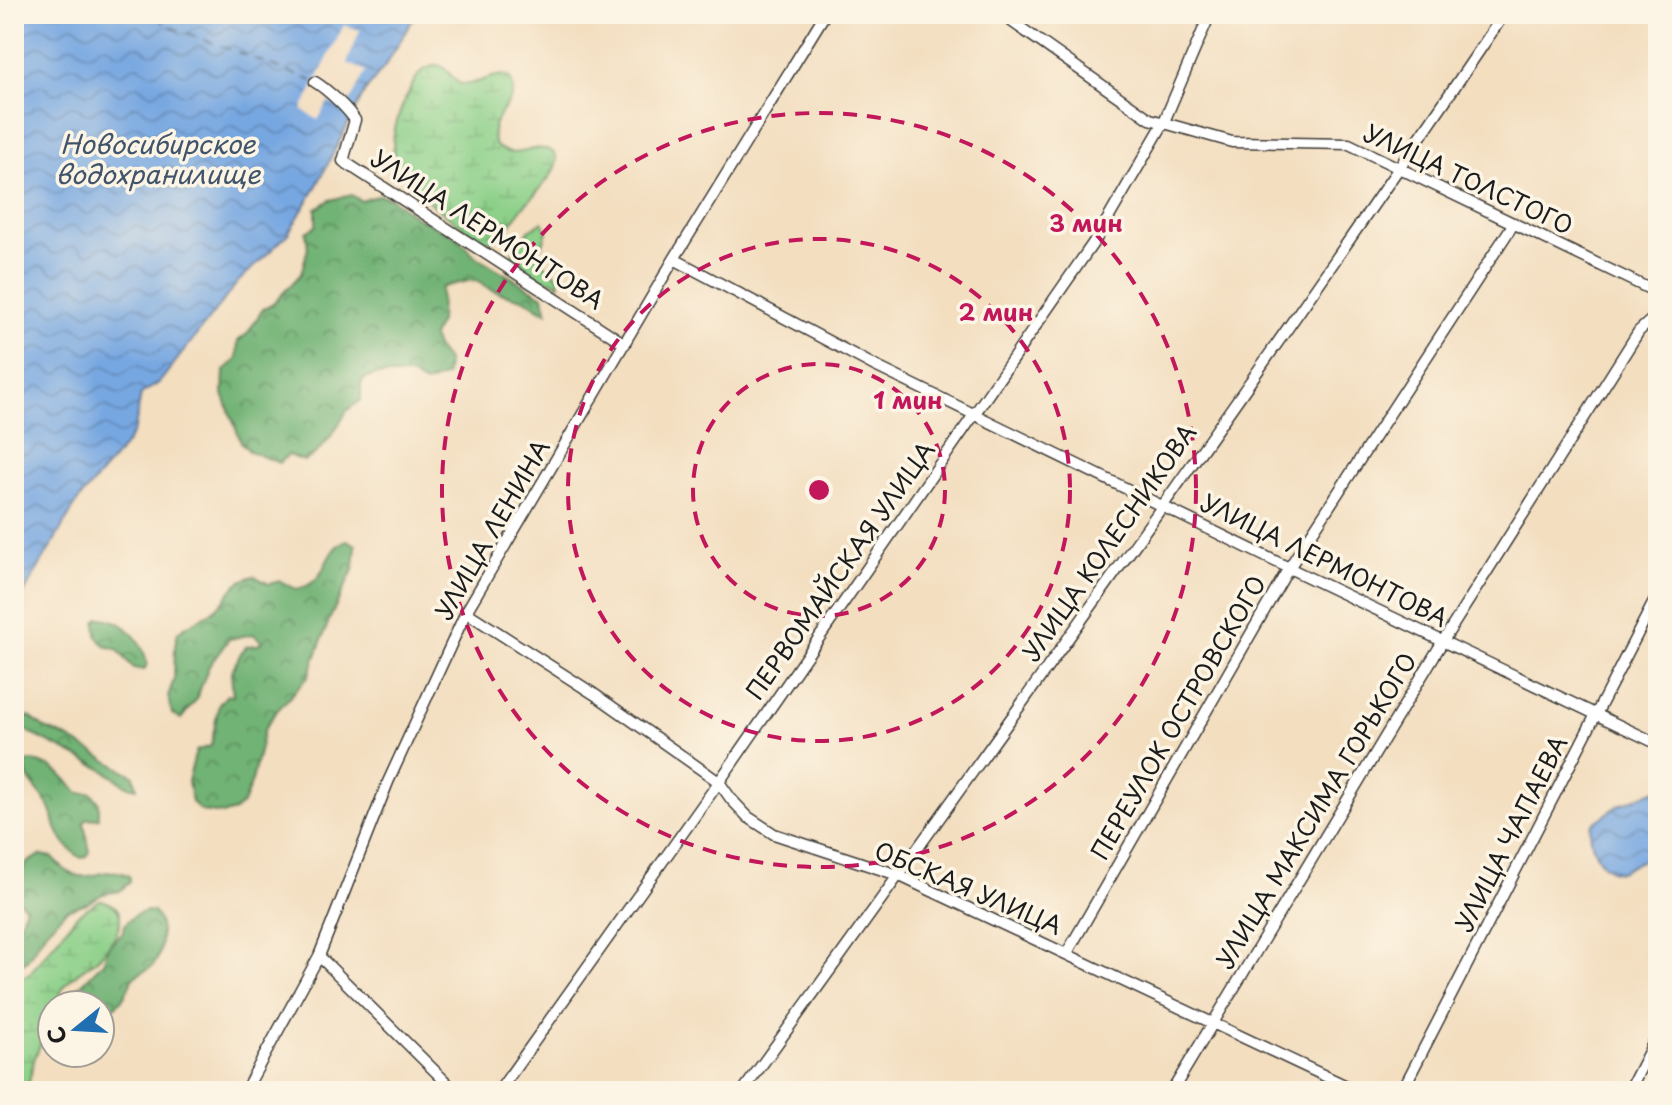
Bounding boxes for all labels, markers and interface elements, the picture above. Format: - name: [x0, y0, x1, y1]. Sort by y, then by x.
- street label: УЛИЦА ТОЛСТОГО: [1358, 114, 1579, 243]
- water label: Новосибирское водохранилище: [55, 124, 262, 193]
- street label: УЛИЦА ЛЕРМОНТОВА: [365, 139, 611, 317]
- text: 3 мин: [1049, 204, 1123, 240]
- text: 2 мин: [959, 293, 1033, 329]
- text: 1 мин: [873, 381, 943, 417]
- street label: УЛИЦА КОЛЕСНИКОВА: [1013, 416, 1204, 668]
- street label: УЛИЦА ЛЕНИНА: [425, 432, 558, 626]
- street label: ПЕРВОМАЙСКАЯ УЛИЦА: [736, 433, 942, 706]
- centre of rings: [805, 476, 833, 504]
- street label: УЛИЦА ЛЕРМОНТОВА: [1195, 484, 1454, 635]
- street label: ПЕРЕУЛОК ОСТРОВСКОГО: [1081, 568, 1274, 866]
- street label: УЛИЦА МАКСИМА ГОРЬКОГО: [1206, 645, 1424, 975]
- street label: УЛИЦА ЧАПАЕВА: [1445, 729, 1575, 937]
- street label: ОБСКАЯ УЛИЦА: [869, 831, 1068, 943]
- north arrow: [36, 989, 116, 1069]
- text: С: [37, 1023, 74, 1049]

